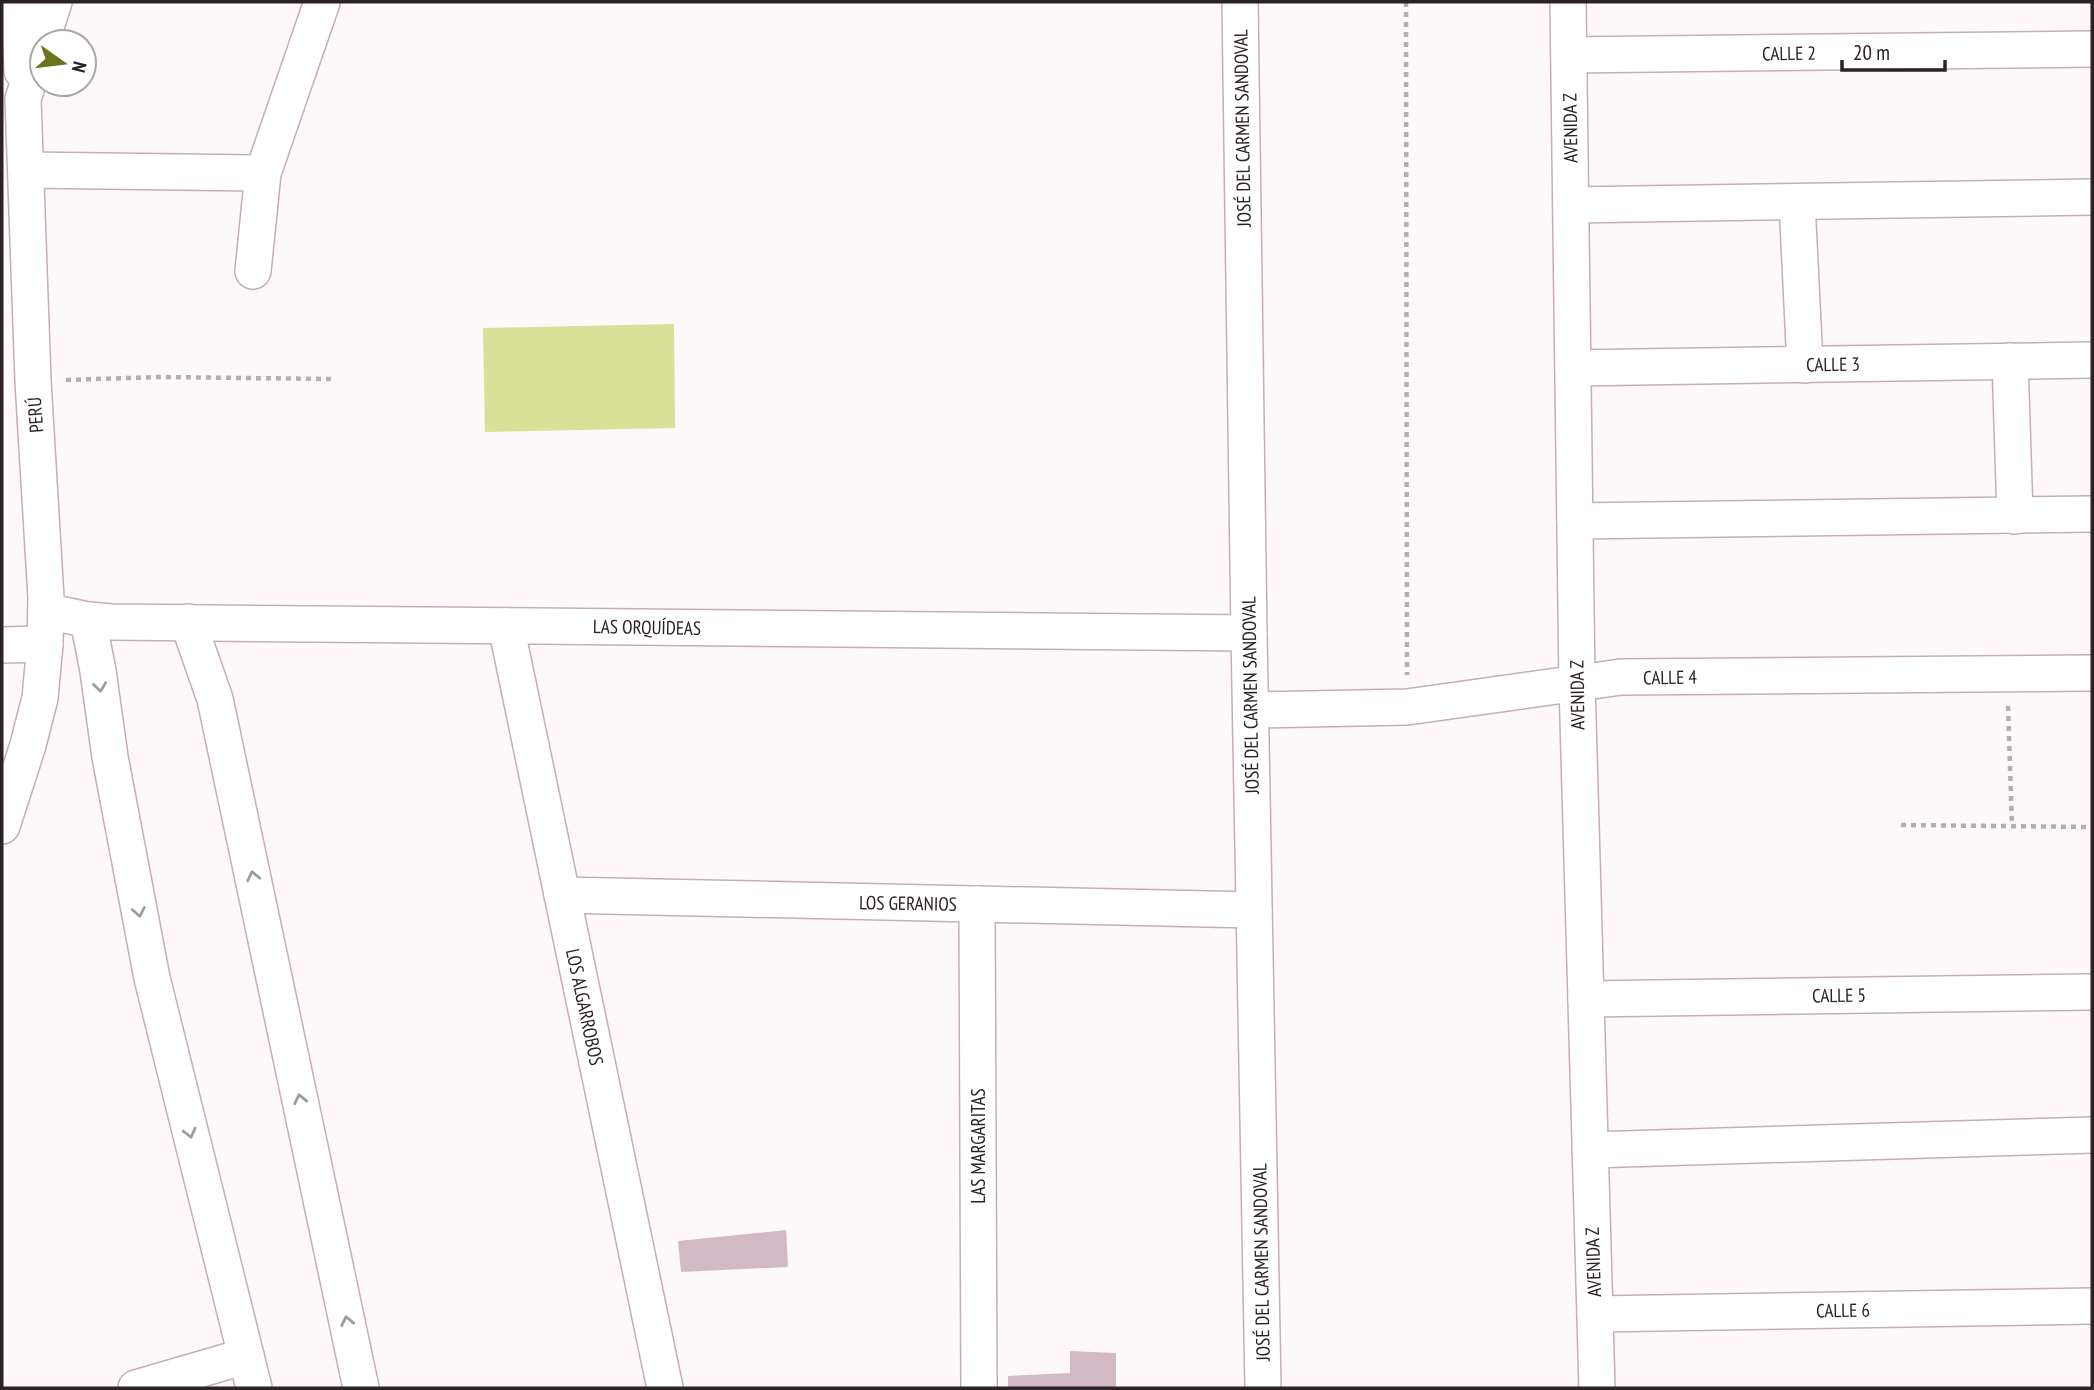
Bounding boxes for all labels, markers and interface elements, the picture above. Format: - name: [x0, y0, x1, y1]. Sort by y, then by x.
- north arrow: [28, 28, 98, 98]
- scale bar: [1842, 28, 1945, 72]
- street label: JOSÉ DEL CARMEN SANDOVAL: [1228, 29, 1256, 228]
- text: 20 m: [1853, 39, 1890, 66]
- street label: CALLE 2: [1762, 41, 1816, 65]
- text: N: [67, 59, 92, 75]
- street label: AVENIDA Z: [1557, 93, 1583, 163]
- street label: CALLE 3: [1806, 352, 1860, 376]
- street label: PERÚ: [22, 396, 48, 434]
- street label: JOSÉ DEL CARMEN SANDOVAL: [1236, 596, 1264, 795]
- street label: LAS ORQUÍDEAS: [593, 614, 701, 640]
- street label: AVENIDA Z: [1564, 660, 1590, 730]
- street label: CALLE 4: [1643, 665, 1698, 689]
- one-way arrow: [92, 682, 107, 693]
- one-way arrow: [246, 870, 261, 882]
- street label: LOS GERANIOS: [859, 890, 957, 916]
- one-way arrow: [131, 906, 146, 918]
- street label: LOS ALGARROBOS: [561, 946, 609, 1068]
- street label: CALLE 5: [1812, 983, 1866, 1007]
- street label: LAS MARGARITAS: [966, 1088, 990, 1204]
- one-way arrow: [294, 1093, 308, 1105]
- one-way arrow: [182, 1127, 196, 1139]
- street label: JOSÉ DEL CARMEN SANDOVAL: [1247, 1163, 1275, 1362]
- street label: AVENIDA Z: [1580, 1227, 1606, 1297]
- street label: CALLE 6: [1816, 1298, 1870, 1322]
- one-way arrow: [341, 1315, 356, 1327]

